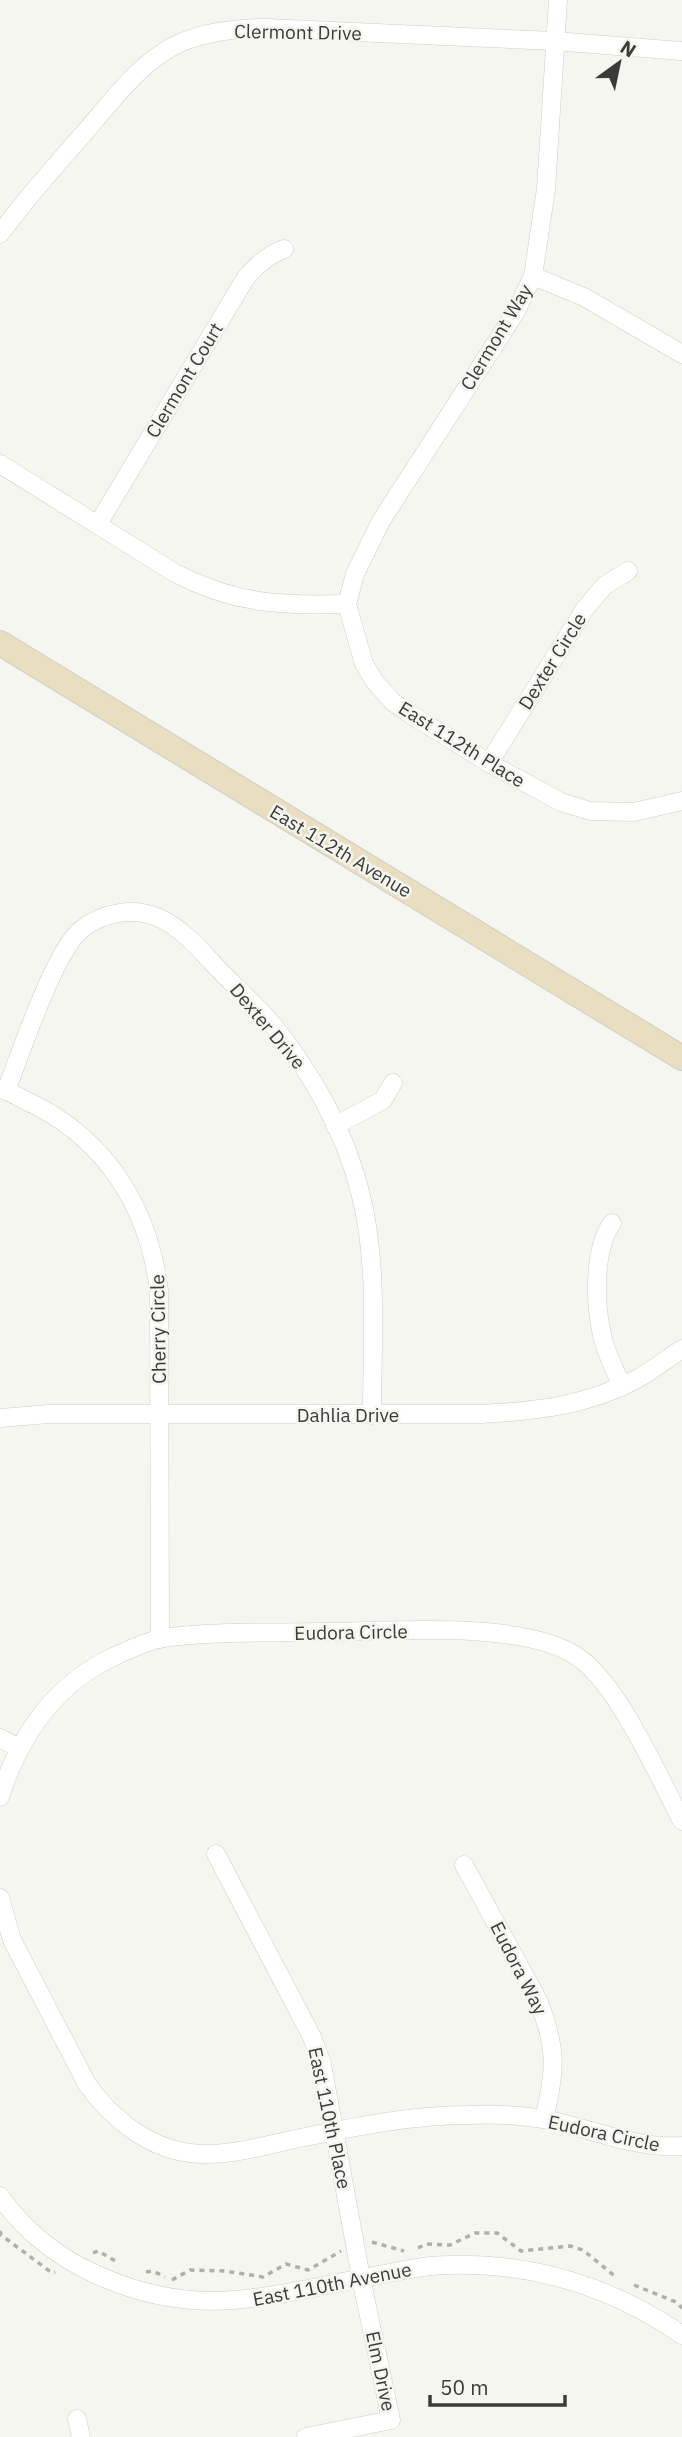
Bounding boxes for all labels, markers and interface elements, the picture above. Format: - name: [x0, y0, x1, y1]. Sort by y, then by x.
- street label: Clermont Drive: [234, 19, 362, 45]
- north arrow: [584, 28, 654, 98]
- text: N: [616, 35, 641, 63]
- street label: Clermont Way: [455, 279, 537, 395]
- street label: Clermont Court: [140, 318, 228, 442]
- street label: Dexter Circle: [513, 608, 591, 714]
- street label: East 112th Place: [394, 696, 530, 792]
- street label: East 112th Avenue: [266, 799, 416, 903]
- street label: Dexter Drive: [225, 978, 311, 1074]
- street label: Cherry Circle: [145, 1274, 171, 1384]
- street label: Dahlia Drive: [297, 1403, 399, 1427]
- street label: Eudora Circle: [294, 1619, 408, 1645]
- street label: Eudora Way: [485, 1917, 553, 2019]
- street label: East 110th Place: [303, 2045, 357, 2191]
- street label: Eudora Circle: [546, 2109, 662, 2157]
- street label: East 110th Avenue: [251, 2257, 413, 2311]
- street label: Elm Drive: [361, 2329, 401, 2413]
- scale bar: [430, 2364, 565, 2408]
- text: 50 m: [440, 2373, 489, 2401]

